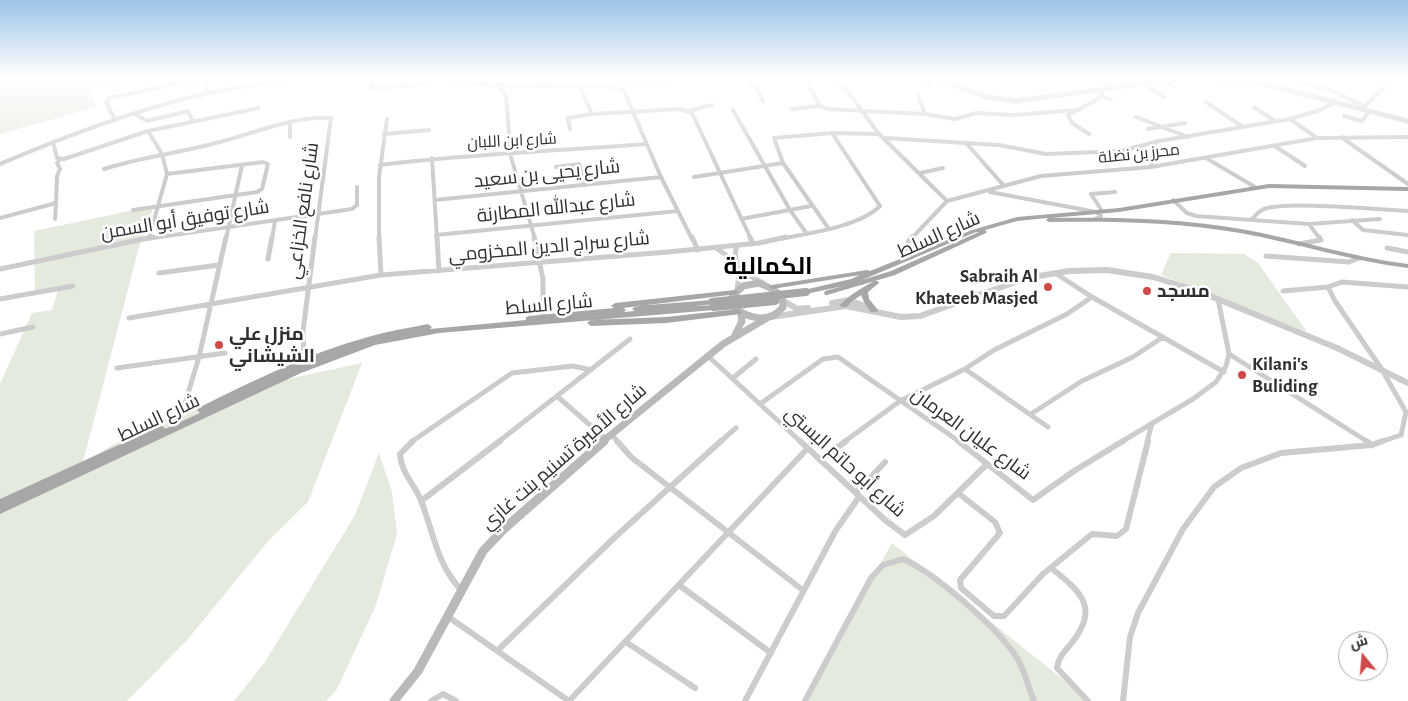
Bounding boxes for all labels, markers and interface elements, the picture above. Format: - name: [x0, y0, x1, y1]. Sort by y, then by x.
- street label: شارع ابن اللبان: [467, 129, 557, 153]
- street label: محرز بن نضلة: [1097, 140, 1181, 168]
- street label: شارع نافع الخزاعي: [282, 141, 324, 281]
- street label: شارع يحيى بن سعيد: [473, 155, 621, 193]
- street label: شارع عبدالله المطارنة: [476, 188, 636, 228]
- street label: شارع توفيق أبو السمن: [99, 195, 271, 245]
- street label: شارع السلط: [894, 207, 984, 263]
- street label: شارع سراج الدين المخزومي: [447, 227, 651, 267]
- district label: الكمالية: [723, 253, 813, 281]
- place label: Sabraih Al Khateeb Masjed: [915, 265, 1038, 309]
- place label: مسجد: [1157, 280, 1210, 302]
- marker: Sabraih Al Khateeb Masjed: [1042, 281, 1054, 293]
- marker: مسجد: [1141, 285, 1153, 297]
- street label: شارع السلط: [504, 290, 594, 320]
- place label: منزل علي الشيشاني: [229, 323, 315, 367]
- marker: منزل علي الشيشاني: [213, 339, 225, 351]
- place label: Kilani's Buliding: [1252, 353, 1317, 397]
- marker: Kilani's Buliding: [1236, 369, 1248, 381]
- street label: شارع الأميرة تسنيم بنت غازي: [477, 379, 651, 535]
- street label: شارع عليان العرمان: [907, 383, 1035, 485]
- street label: شارع السلط: [114, 389, 204, 447]
- street label: شارع أبو حاتم البستي: [780, 402, 910, 522]
- north arrow: [1338, 631, 1388, 681]
- text: ش: [1348, 633, 1370, 652]

